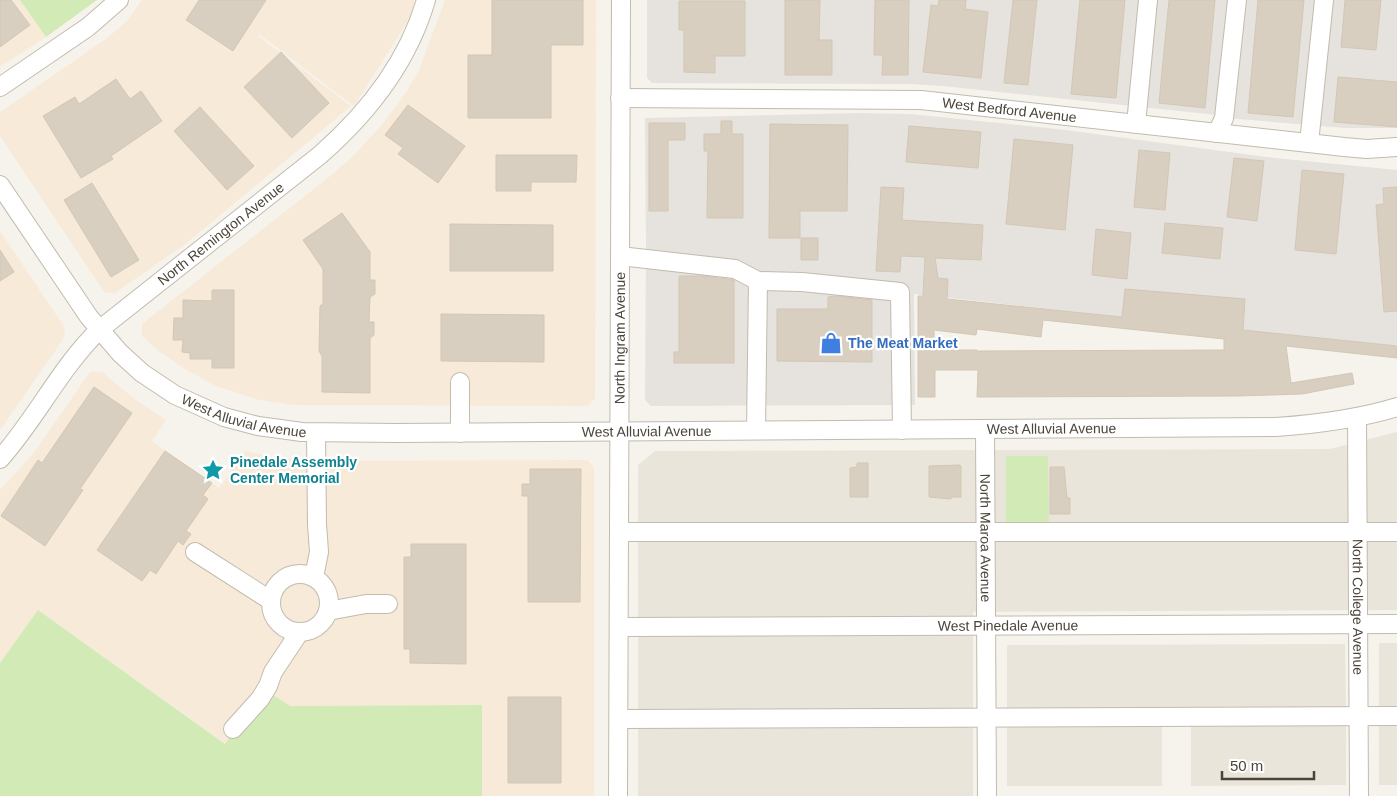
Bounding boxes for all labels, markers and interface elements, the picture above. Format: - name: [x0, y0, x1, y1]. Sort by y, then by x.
- street label: West Bedford Avenue: [941, 94, 1078, 125]
- street label: North Remington Avenue: [154, 179, 287, 288]
- street label: North Ingram Avenue: [611, 272, 628, 404]
- shop icon: The Meat Market: [818, 330, 844, 356]
- place label: The Meat Market: [848, 335, 958, 351]
- street label: West Alluvial Avenue: [179, 391, 307, 440]
- street label: West Alluvial Avenue: [987, 420, 1117, 437]
- street label: West Alluvial Avenue: [582, 423, 712, 440]
- place label: Pinedale Assembly Center Memorial: [230, 454, 357, 486]
- place icon: Pinedale Assembly Center Memorial: [200, 457, 226, 483]
- street label: North Maroa Avenue: [977, 474, 994, 602]
- street label: North College Avenue: [1350, 539, 1366, 675]
- street label: West Pinedale Avenue: [938, 617, 1078, 634]
- scale bar: [1222, 748, 1314, 780]
- text: 50 m: [1230, 757, 1263, 774]

